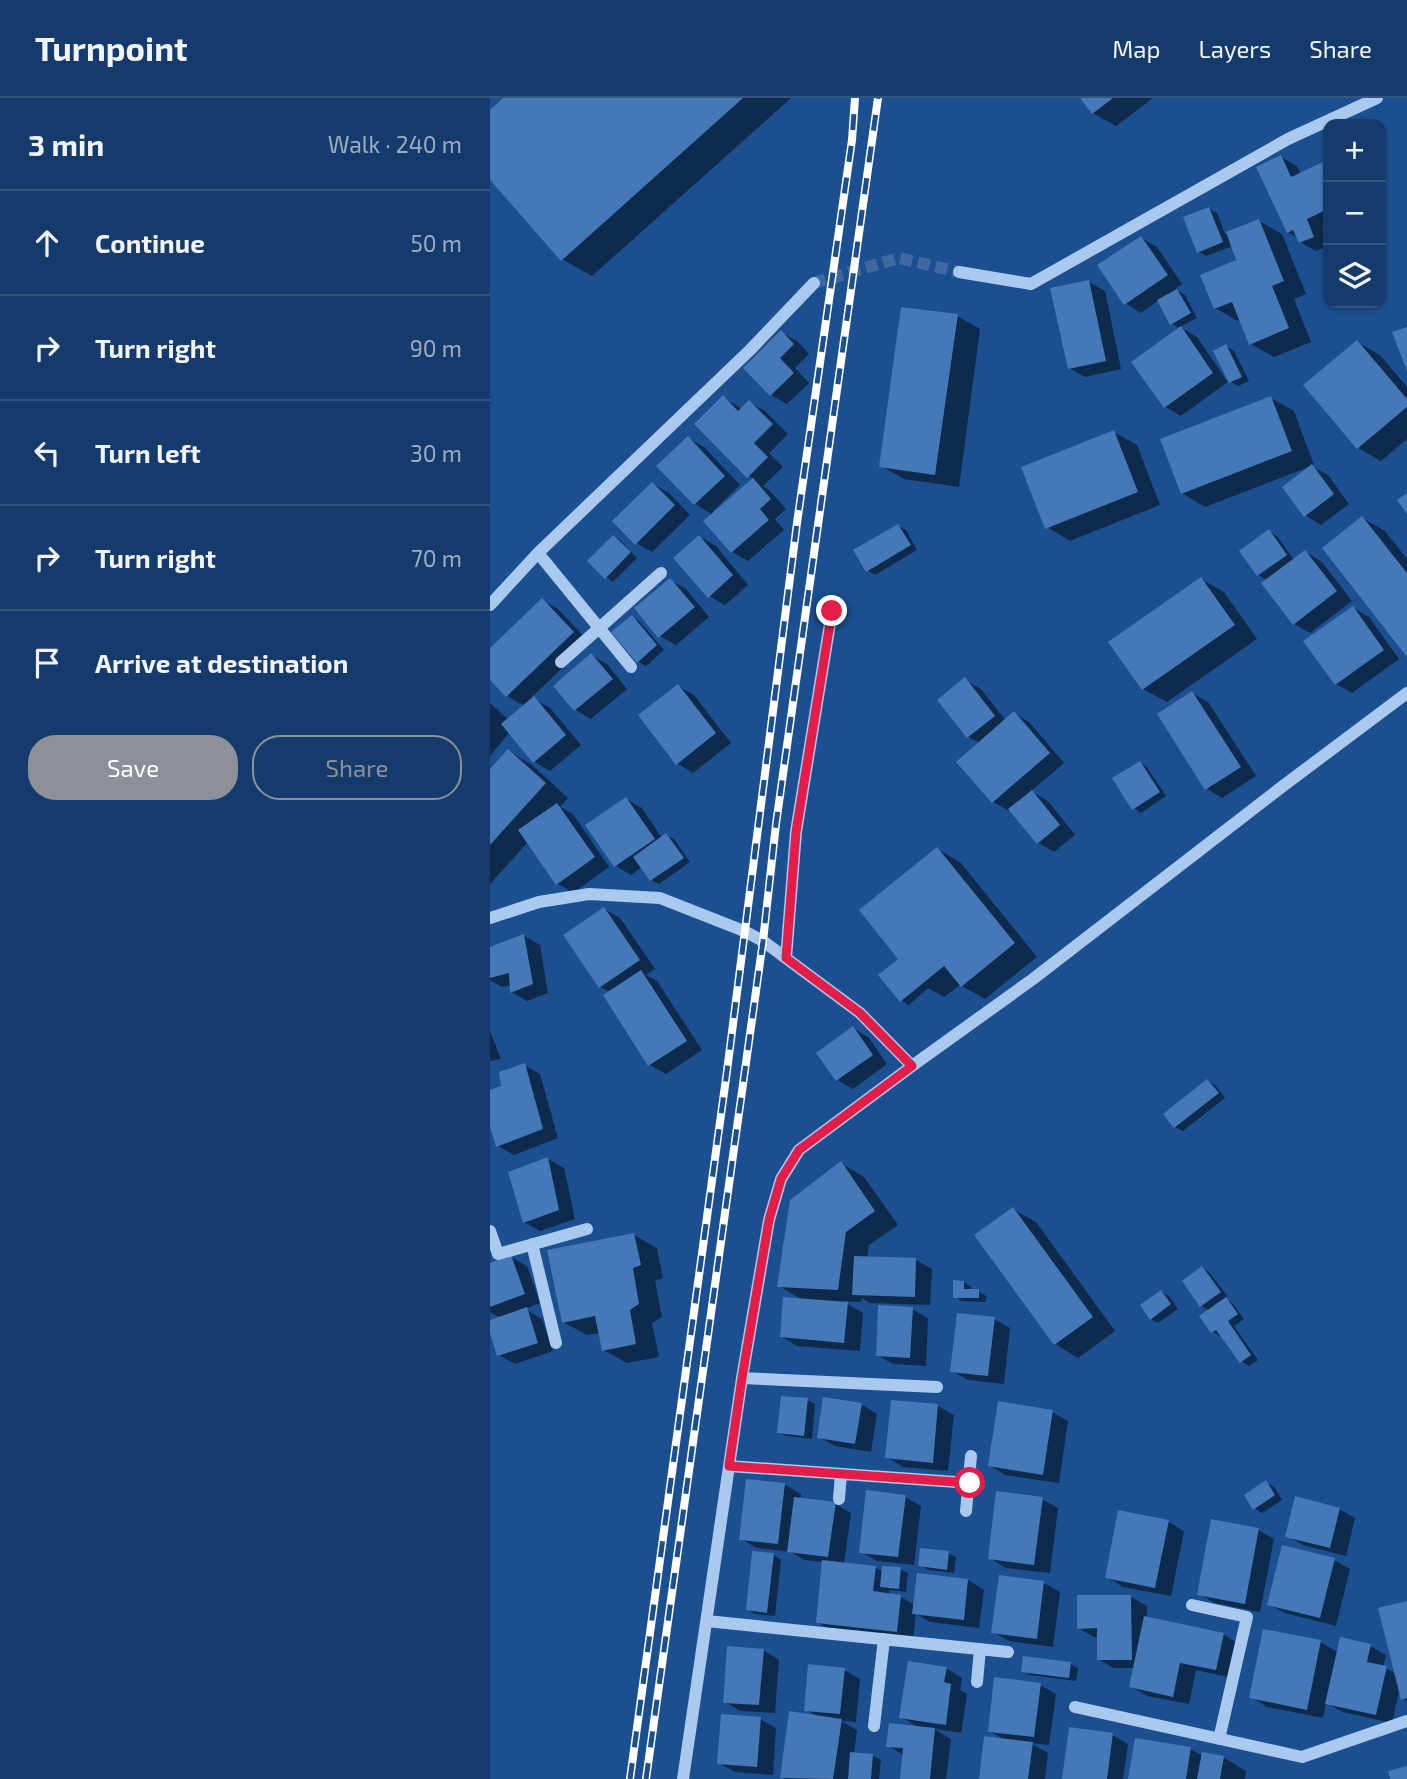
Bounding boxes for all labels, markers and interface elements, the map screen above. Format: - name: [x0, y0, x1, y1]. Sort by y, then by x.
- text: Turnpoint: [35, 28, 188, 68]
- text: Map: [1112, 34, 1160, 63]
- text: Layers: [1198, 34, 1271, 63]
- text: Share: [1309, 34, 1372, 63]
- map controls: [1323, 119, 1386, 308]
- button: +: [1323, 119, 1386, 182]
- text: 3 min: [28, 126, 104, 162]
- text: Walk · 240 m: [328, 130, 462, 158]
- button: −: [1323, 182, 1386, 245]
- icon: ahead: [28, 224, 66, 262]
- text: Continue: [95, 227, 205, 258]
- text: 50 m: [411, 229, 462, 257]
- button: layers: [1323, 245, 1386, 308]
- icon: right: [28, 329, 66, 367]
- text: Turn right: [95, 332, 216, 363]
- text: 90 m: [410, 334, 462, 362]
- icon: left: [28, 434, 66, 472]
- text: Turn left: [95, 437, 201, 468]
- text: 30 m: [410, 439, 462, 467]
- icon: right: [28, 539, 66, 577]
- text: Turn right: [95, 542, 216, 573]
- text: 70 m: [411, 544, 462, 572]
- route end: [816, 595, 847, 626]
- icon: arrive: [28, 644, 66, 682]
- text: Arrive at destination: [95, 647, 348, 678]
- button: Save: [28, 735, 238, 800]
- button: Share: [252, 735, 462, 800]
- route start: [954, 1467, 985, 1498]

